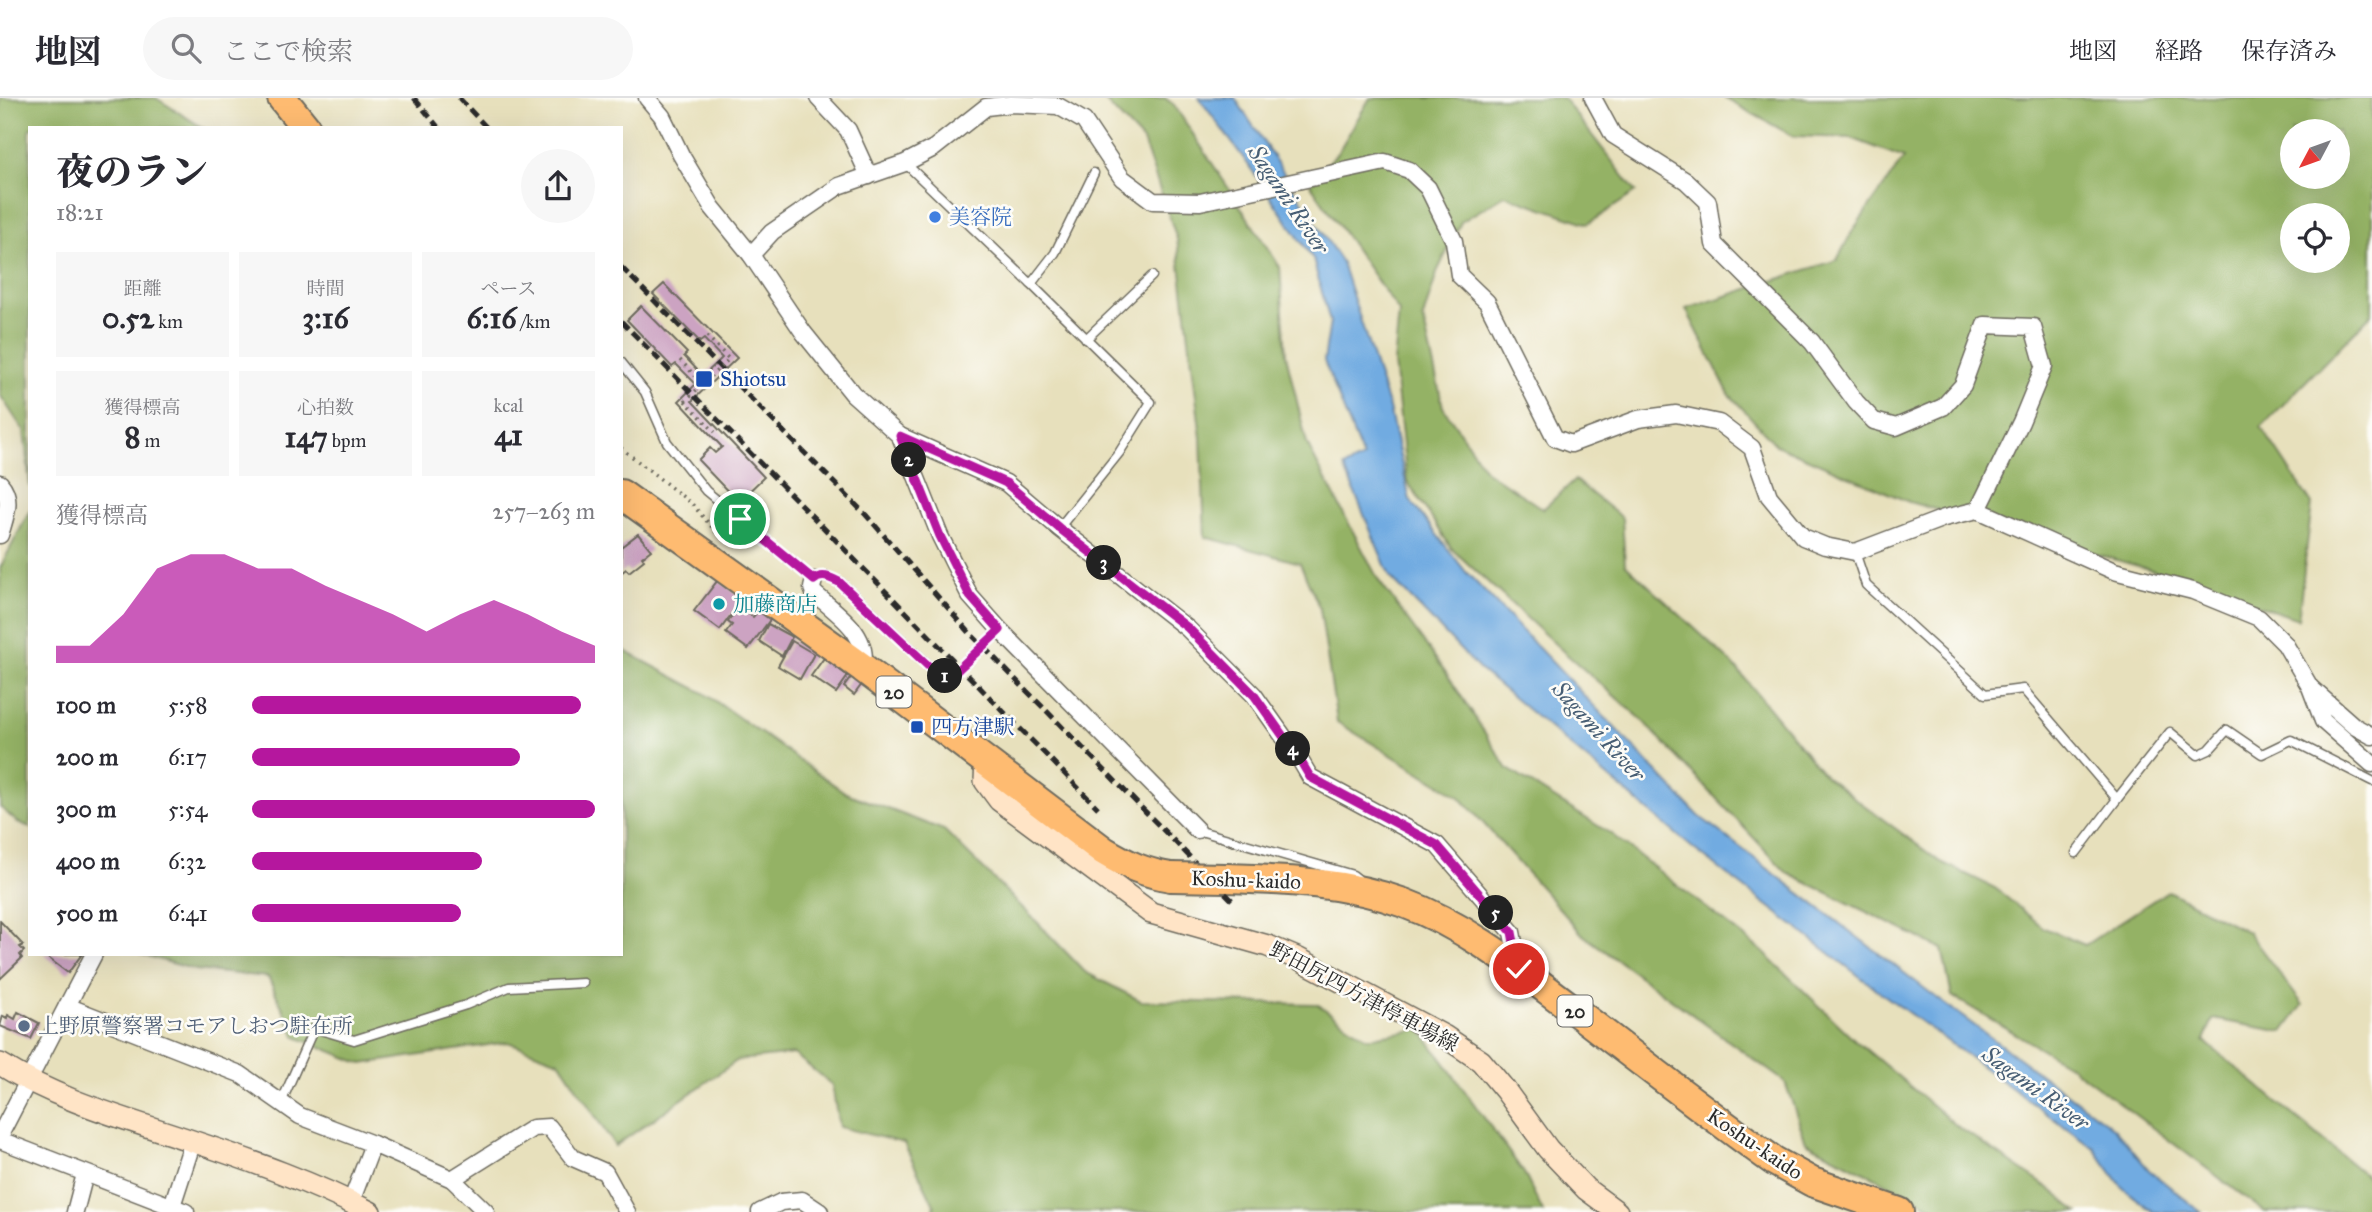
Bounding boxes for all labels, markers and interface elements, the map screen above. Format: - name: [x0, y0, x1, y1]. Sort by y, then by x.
- search box: [143, 17, 633, 80]
- icon: search: [167, 29, 205, 67]
- text: 地図: [35, 32, 101, 72]
- text: ここで検索: [223, 35, 353, 67]
- text: 地図: [2069, 36, 2117, 66]
- text: 経路: [2155, 36, 2203, 66]
- text: 保存済み: [2241, 36, 2337, 66]
- north arrow: [2280, 119, 2350, 189]
- map controls: [2280, 119, 2350, 273]
- water label: Sagami River: [1242, 138, 1336, 260]
- text: 夜のラン: [56, 149, 208, 195]
- button: share: [521, 149, 595, 223]
- text: 18:21: [56, 198, 104, 226]
- button: locate: [2280, 203, 2350, 273]
- place label: 美容院: [949, 204, 1012, 230]
- marker: 美容院: [927, 209, 943, 225]
- text: 距離: [123, 277, 162, 300]
- text: 時間: [306, 277, 345, 300]
- text: ペース: [480, 277, 537, 300]
- text: 0.52: [102, 300, 154, 336]
- text: 3:16: [302, 300, 349, 336]
- text: 6:16: [466, 300, 517, 336]
- text: km: [154, 310, 183, 333]
- text: /km: [517, 310, 551, 333]
- place label: Shiotsu: [720, 366, 786, 392]
- marker: Shiotsu: [694, 369, 714, 389]
- text: kcal: [494, 394, 523, 417]
- text: 獲得標高: [104, 396, 181, 419]
- text: 心拍数: [297, 396, 354, 419]
- text: 41: [494, 417, 523, 453]
- text: 8: [124, 419, 140, 455]
- text: 147: [285, 419, 328, 455]
- text: m: [140, 429, 161, 452]
- text: bpm: [328, 429, 367, 452]
- pin: 2: [892, 442, 926, 478]
- text: 2: [904, 448, 913, 471]
- pin: [710, 489, 770, 549]
- text: 257–263 m: [492, 497, 595, 525]
- icon: arrive: [721, 500, 759, 538]
- text: 獲得標高: [56, 501, 148, 529]
- pin: 3: [1086, 546, 1122, 580]
- text: 3: [1100, 551, 1107, 574]
- place label: 加藤商店: [733, 591, 817, 617]
- marker: 加藤商店: [711, 596, 727, 612]
- pin: 1: [928, 658, 962, 694]
- text: 1: [941, 664, 948, 687]
- water label: Sagami River: [1546, 674, 1652, 788]
- road number: 20: [876, 677, 912, 708]
- text: 100 m: [56, 691, 116, 719]
- text: 5:58: [168, 691, 207, 719]
- place label: 四方津駅: [931, 714, 1015, 740]
- marker: 四方津駅: [909, 719, 925, 735]
- pin: 4: [1276, 732, 1310, 766]
- text: 4: [1287, 737, 1298, 760]
- text: 200 m: [56, 743, 118, 771]
- text: 6:17: [168, 743, 207, 771]
- text: 300 m: [56, 795, 116, 823]
- text: 5:54: [168, 795, 207, 823]
- text: 400 m: [56, 847, 120, 875]
- text: 6:32: [168, 847, 206, 875]
- street label: Koshu-kaido: [1191, 865, 1302, 895]
- pin: 5: [1478, 896, 1514, 930]
- text: 500 m: [56, 899, 118, 927]
- text: 6:41: [168, 899, 208, 927]
- text: 5: [1491, 901, 1500, 924]
- street label: 野田尻四方津停車場線: [1265, 936, 1463, 1058]
- pin: [1489, 939, 1549, 999]
- icon: check: [1500, 950, 1538, 988]
- road number: 20: [1558, 995, 1592, 1026]
- place label: 上野原警察署コモアしおつ駐在所: [38, 1013, 353, 1039]
- marker: 上野原警察署コモアしおつ駐在所: [16, 1018, 32, 1034]
- water label: Sagami River: [1976, 1039, 2096, 1137]
- street label: Koshu-kaido: [1702, 1102, 1808, 1186]

